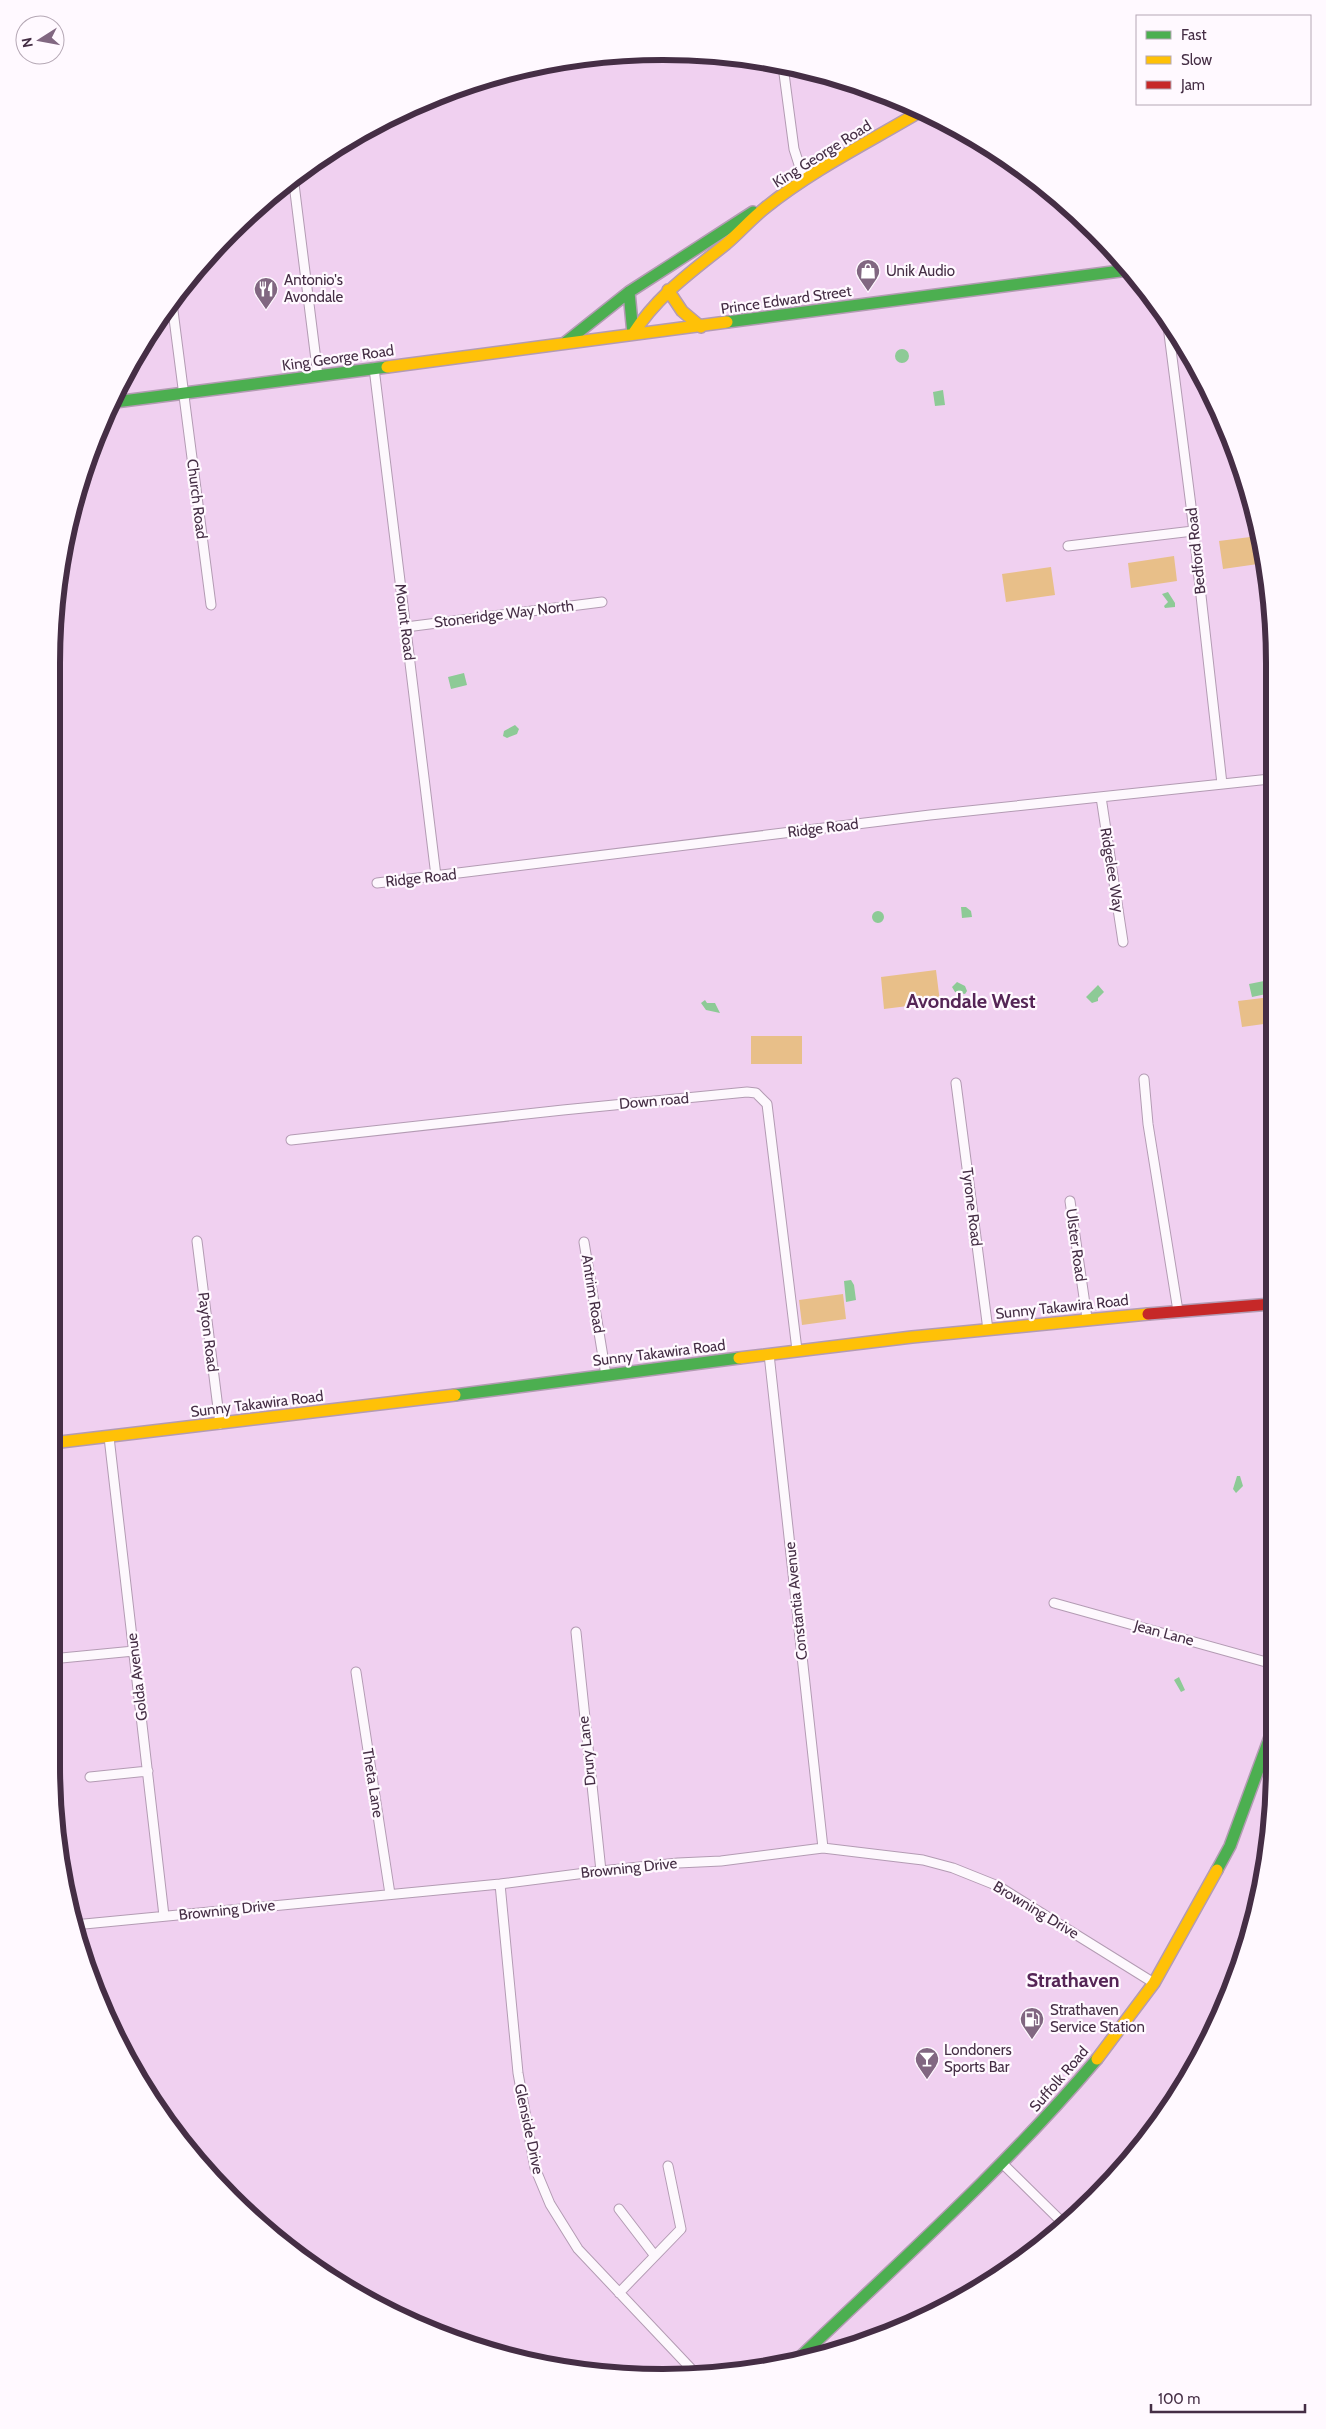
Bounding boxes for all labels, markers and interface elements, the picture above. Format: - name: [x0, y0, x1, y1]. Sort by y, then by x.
- north arrow: [15, 15, 65, 65]
- legend: [1136, 15, 1311, 105]
- text: Fast: [1181, 26, 1206, 44]
- text: N: [17, 36, 37, 49]
- text: Slow: [1181, 51, 1212, 69]
- text: Jam: [1180, 76, 1205, 94]
- street label: King George Road: [769, 116, 875, 192]
- shop icon: Unik Audio: [855, 258, 881, 292]
- place label: Unik Audio: [886, 262, 955, 280]
- place label: Antonio's Avondale: [284, 271, 344, 306]
- restaurant icon: Antonio's Avondale: [253, 276, 279, 310]
- street label: Prince Edward Street: [720, 282, 852, 318]
- street label: King George Road: [281, 341, 395, 375]
- street label: Church Road: [183, 458, 211, 540]
- street label: Bedford Road: [1183, 507, 1209, 595]
- street label: Mount Road: [391, 583, 419, 661]
- street label: Stoneridge Way North: [433, 597, 575, 631]
- street label: Ridge Road: [786, 815, 860, 841]
- street label: Ridgelee Way: [1096, 826, 1128, 914]
- street label: Ridge Road: [384, 865, 458, 891]
- district label: Avondale West: [906, 989, 1036, 1013]
- street label: Down road: [618, 1089, 690, 1113]
- street label: Tyrone Road: [958, 1167, 986, 1247]
- street label: Ulster Road: [1062, 1207, 1090, 1283]
- street label: Antrim Road: [578, 1253, 608, 1335]
- street label: Payton Road: [194, 1291, 222, 1373]
- street label: Sunny Takawira Road: [995, 1291, 1129, 1323]
- street label: Sunny Takawira Road: [592, 1336, 726, 1370]
- street label: Sunny Takawira Road: [190, 1387, 324, 1421]
- street label: Constantia Avenue: [781, 1541, 811, 1661]
- street label: Jean Lane: [1131, 1616, 1196, 1650]
- street label: Golda Avenue: [123, 1632, 151, 1722]
- street label: Drury Lane: [574, 1715, 600, 1787]
- street label: Theta Lane: [359, 1747, 387, 1819]
- street label: Browning Drive: [580, 1854, 678, 1882]
- street label: Browning Drive: [990, 1877, 1082, 1943]
- street label: Browning Drive: [178, 1896, 276, 1924]
- district label: Strathaven: [1026, 1968, 1120, 1992]
- place label: Strathaven Service Station: [1050, 2001, 1145, 2036]
- fuel station icon: Strathaven Service Station: [1019, 2006, 1045, 2040]
- place label: Londoners Sports Bar: [944, 2041, 1012, 2076]
- street label: Suffolk Road: [1026, 2043, 1092, 2115]
- bar icon: Londoners Sports Bar: [914, 2046, 940, 2080]
- street label: Glenside Drive: [511, 2082, 547, 2176]
- scale bar: [1151, 2382, 1305, 2414]
- text: 100 m: [1158, 2390, 1200, 2408]

